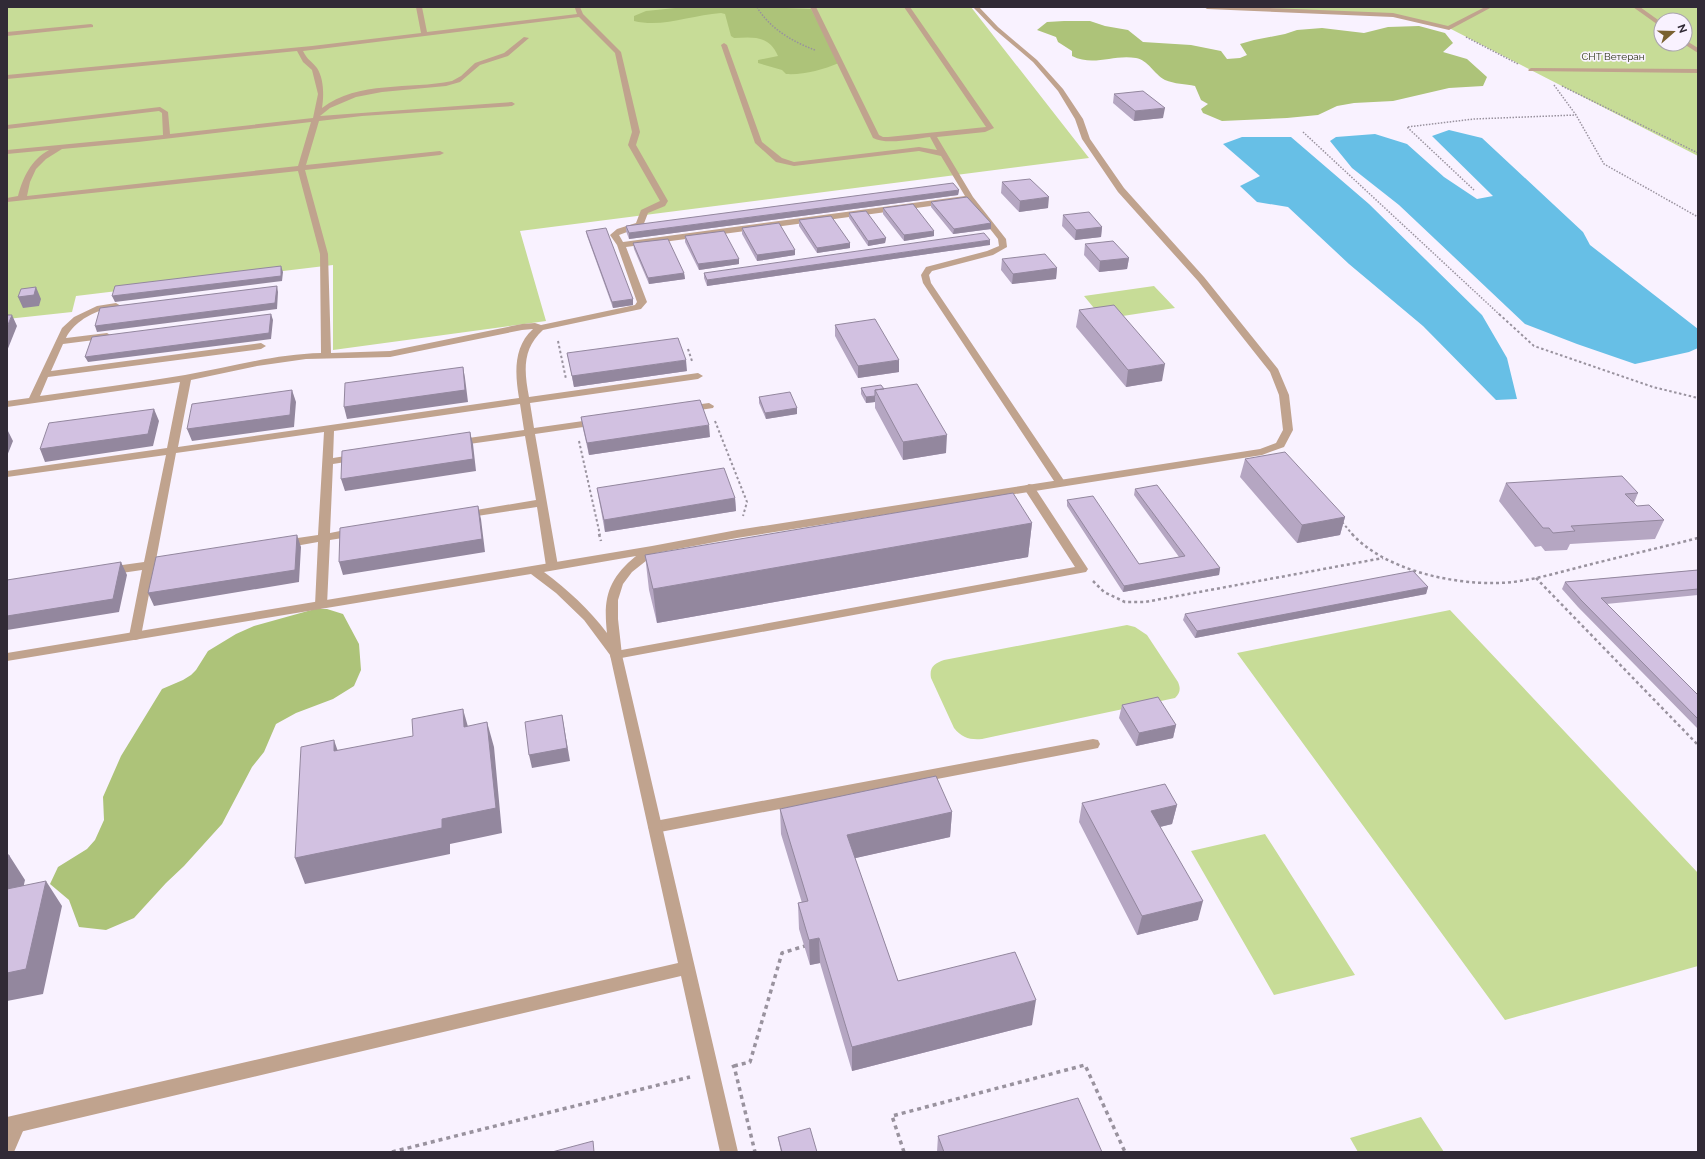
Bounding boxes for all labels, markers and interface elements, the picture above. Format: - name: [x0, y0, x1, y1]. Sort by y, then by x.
- north arrow: [1653, 12, 1693, 52]
- text: N: [1674, 23, 1689, 35]
- park label: СНТ Ветеран: [1581, 51, 1645, 62]

